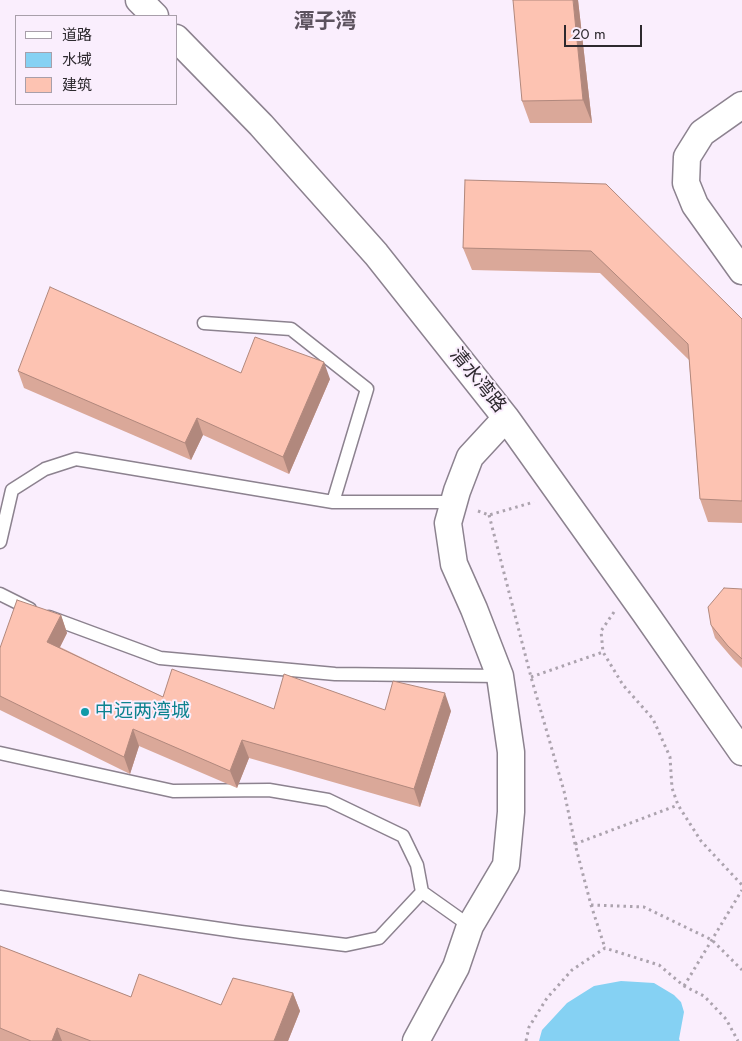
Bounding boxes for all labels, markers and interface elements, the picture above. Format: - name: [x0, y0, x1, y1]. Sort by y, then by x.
- district label: 潭子湾: [294, 10, 356, 36]
- legend: [15, 15, 178, 105]
- scale bar: [567, 15, 644, 47]
- text: 20 m: [572, 23, 606, 45]
- text: 道路: [62, 24, 92, 46]
- text: 水域: [62, 49, 92, 71]
- text: 建筑: [62, 74, 92, 96]
- street label: 清水湾路: [444, 344, 510, 418]
- place label: 中远两湾城: [95, 701, 190, 723]
- marker: 中远两湾城: [79, 706, 91, 718]

